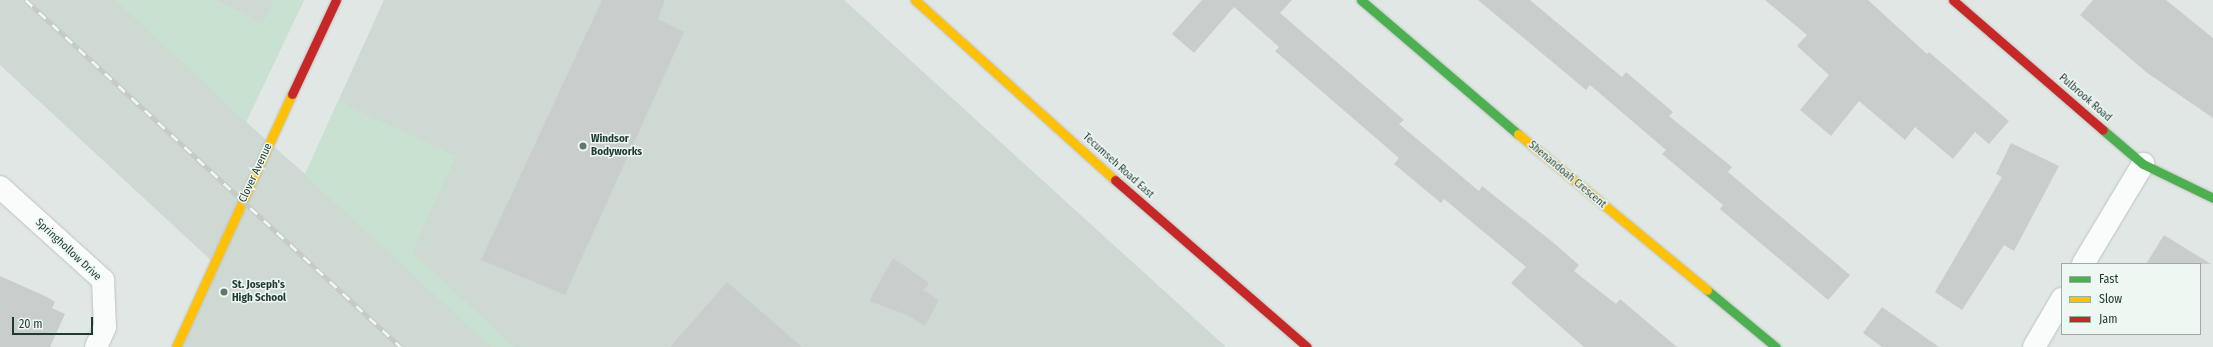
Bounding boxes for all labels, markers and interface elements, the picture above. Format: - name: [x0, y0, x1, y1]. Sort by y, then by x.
- street label: Pulbrook Road: [2056, 71, 2114, 125]
- street label: Tecumseh Road East: [1080, 131, 1156, 201]
- place label: Windsor Bodyworks: [591, 133, 642, 159]
- street label: Shenandoah Crescent: [1525, 139, 1609, 211]
- street label: Clover Avenue: [237, 141, 275, 205]
- marker: Windsor Bodyworks: [578, 141, 588, 151]
- street label: Springhollow Drive: [32, 216, 104, 284]
- legend: [2061, 263, 2201, 335]
- text: Fast: [2099, 272, 2118, 286]
- place label: St. Joseph's High School: [232, 279, 286, 305]
- marker: St. Joseph's High School: [219, 287, 229, 297]
- text: Slow: [2099, 292, 2122, 306]
- scale bar: [14, 309, 95, 335]
- text: Jam: [2099, 312, 2117, 326]
- text: 20 m: [19, 317, 43, 331]

